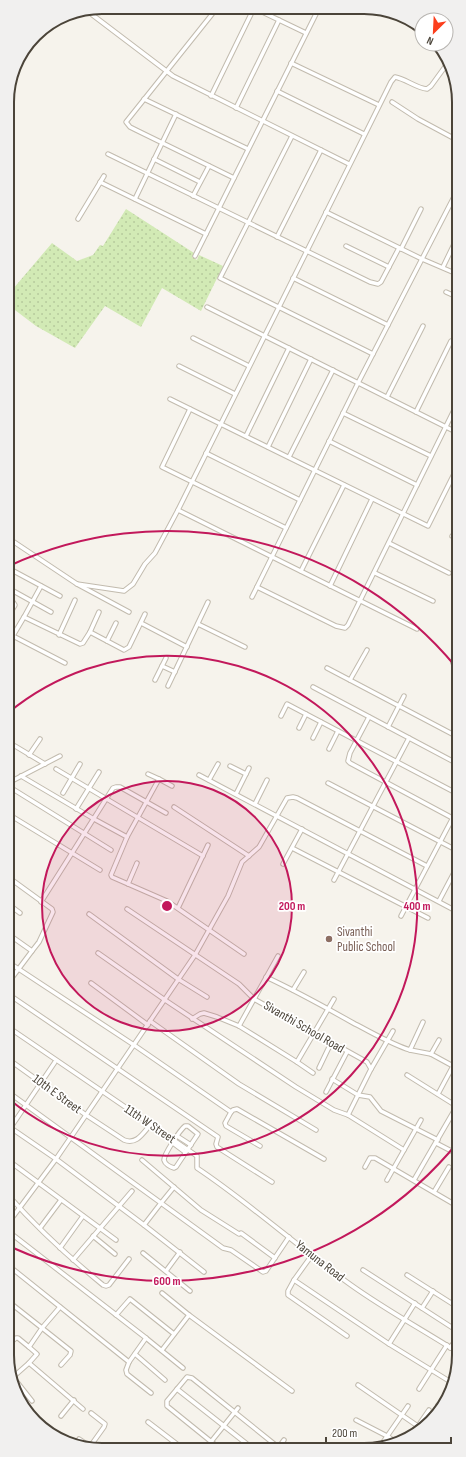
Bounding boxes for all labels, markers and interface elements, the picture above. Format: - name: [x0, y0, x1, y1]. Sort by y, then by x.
- north arrow: [414, 12, 454, 52]
- text: N: [425, 33, 435, 48]
- centre of rings: [160, 899, 174, 913]
- text: 200 m: [279, 899, 305, 914]
- text: 400 m: [404, 899, 430, 914]
- place label: Sivanthi Public School: [337, 924, 395, 955]
- marker: Sivanthi Public School: [324, 934, 334, 944]
- street label: Sivanthi School Road: [261, 997, 347, 1057]
- street label: 10th E Street: [29, 1071, 85, 1117]
- street label: 11th W Street: [121, 1101, 179, 1147]
- street label: Yamuna Road: [292, 1237, 348, 1285]
- text: 600 m: [154, 1274, 180, 1289]
- scale bar: [326, 1419, 451, 1445]
- text: 200 m: [332, 1426, 358, 1441]

